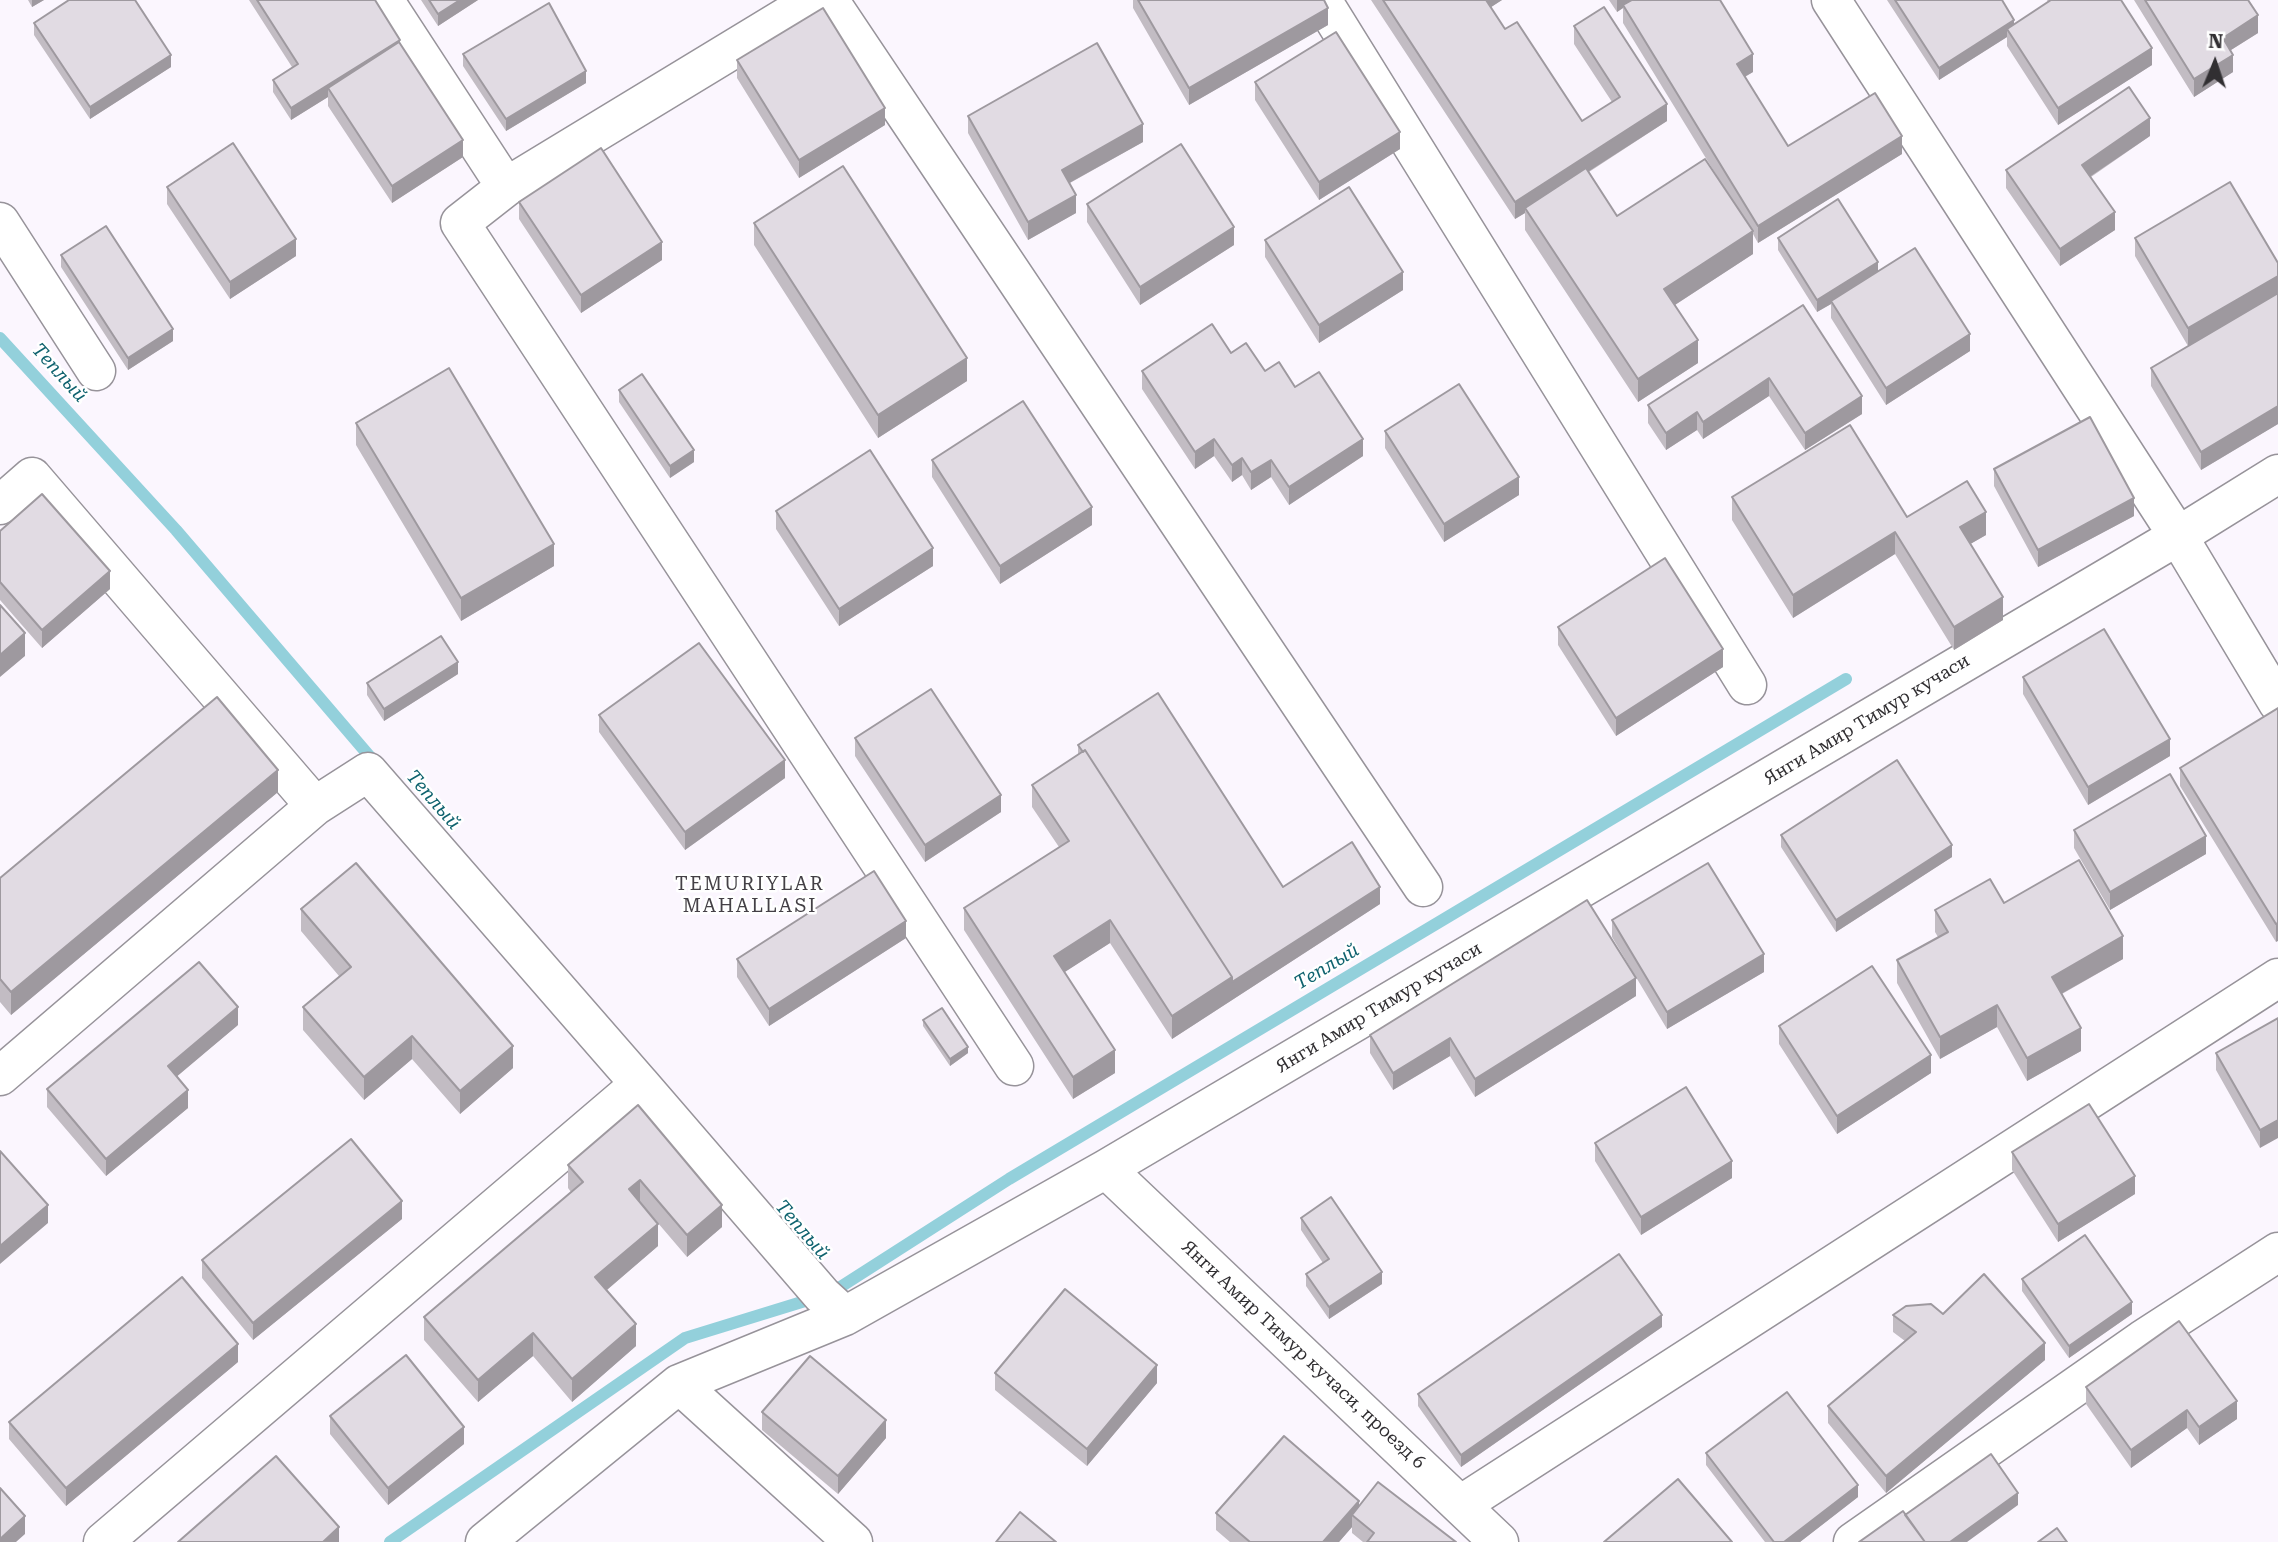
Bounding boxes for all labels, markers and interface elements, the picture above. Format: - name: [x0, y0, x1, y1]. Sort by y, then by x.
- north arrow: [2180, 28, 2250, 98]
- text: N: [2208, 30, 2223, 53]
- water label: Теплый: [27, 339, 91, 407]
- street label: Янги Амир Тимур кучаси: [1760, 650, 1974, 790]
- water label: Теплый: [401, 766, 465, 834]
- district label: TEMURIYLAR MAHALLASI: [676, 873, 824, 917]
- street label: Янги Амир Тимур кучаси: [1272, 938, 1486, 1078]
- water label: Теплый: [1291, 939, 1363, 995]
- water label: Теплый: [770, 1196, 834, 1264]
- street label: Янги Амир Тимур кучаси, проезд 6: [1177, 1236, 1429, 1474]

